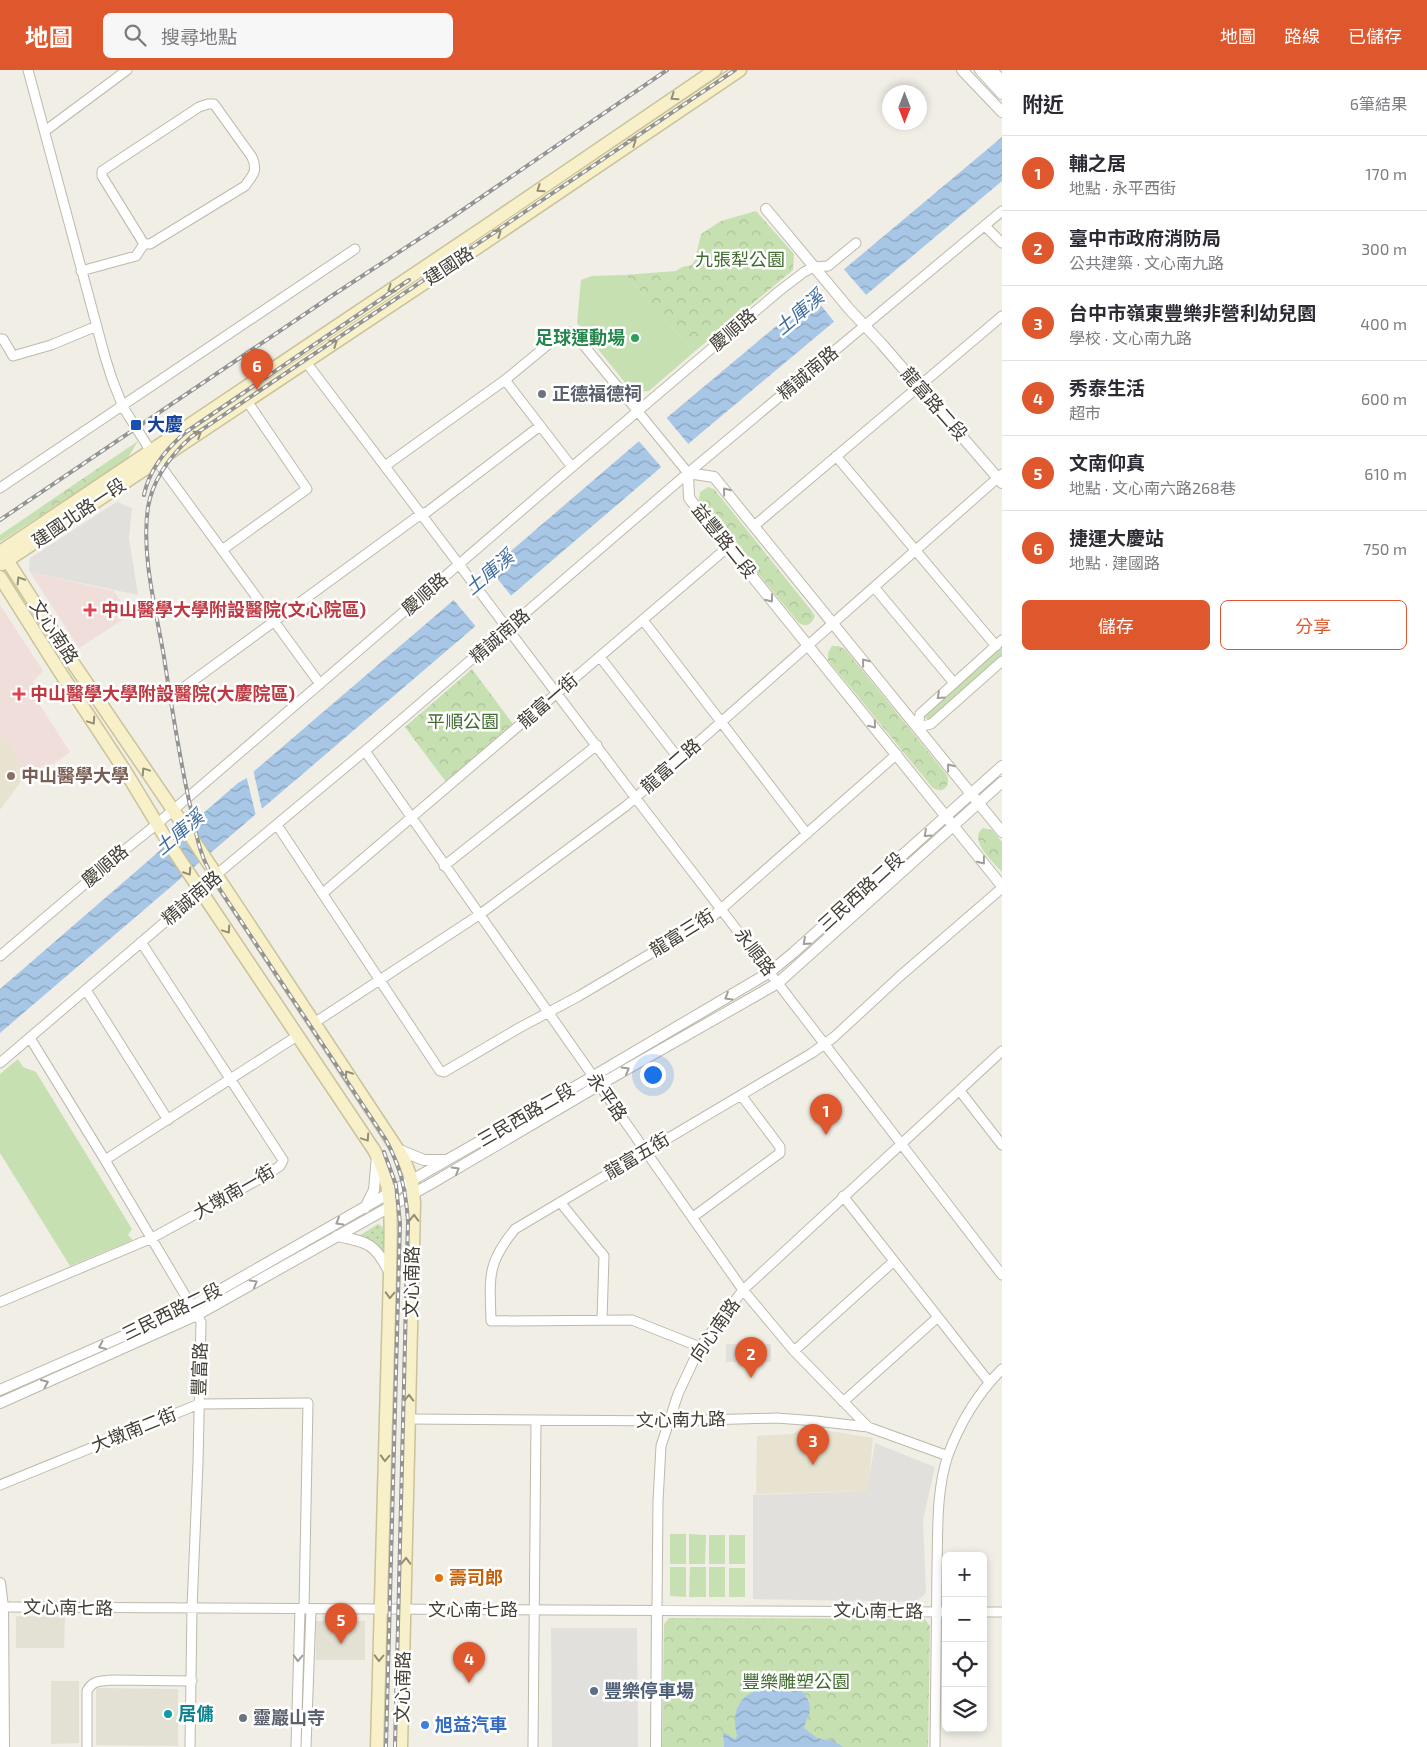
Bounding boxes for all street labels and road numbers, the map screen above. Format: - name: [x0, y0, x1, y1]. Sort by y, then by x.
- street label: 建國路: [420, 241, 477, 289]
- street label: 慶順路: [705, 303, 760, 355]
- street label: 精誠南路: [773, 341, 842, 404]
- street label: 龍富路二段: [897, 362, 973, 445]
- street label: 建國北路一段: [28, 473, 129, 551]
- street label: 益豐路二段: [688, 498, 762, 582]
- street label: 慶順路: [397, 567, 452, 619]
- street label: 文心南路: [26, 595, 84, 668]
- street label: 精誠南路: [465, 603, 534, 667]
- street label: 龍富一街: [513, 668, 582, 732]
- street label: 龍富二路: [636, 733, 705, 797]
- street label: 慶順路: [77, 839, 132, 891]
- street label: 三民西路二段: [813, 847, 908, 936]
- street label: 精誠南路: [157, 865, 226, 929]
- street label: 龍富三街: [645, 904, 718, 961]
- street label: 永順路: [731, 923, 781, 980]
- street label: 永平路: [583, 1068, 632, 1125]
- street label: 三民西路二段: [473, 1078, 578, 1151]
- street label: 龍富五街: [600, 1127, 673, 1183]
- street label: 大墩南一街: [189, 1159, 278, 1223]
- street label: 文心南路: [399, 1246, 423, 1318]
- street label: 三民西路二段: [118, 1278, 225, 1345]
- street label: 向心南路: [685, 1294, 744, 1365]
- street label: 豐富路: [187, 1342, 211, 1396]
- street label: 大墩南二街: [88, 1402, 179, 1456]
- street label: 文心南九路: [636, 1407, 726, 1431]
- street label: 文心南七路: [23, 1595, 113, 1619]
- street label: 文心南七路: [428, 1598, 518, 1620]
- street label: 文心南七路: [833, 1598, 923, 1622]
- street label: 文心南路: [390, 1651, 414, 1723]

